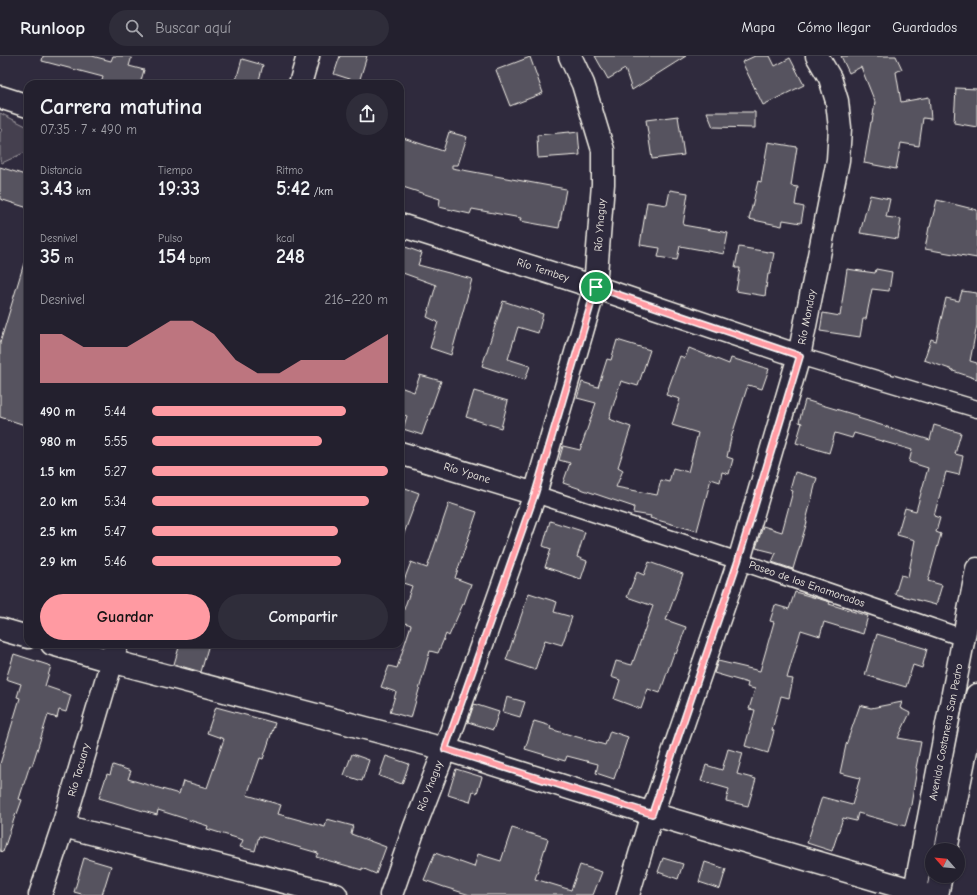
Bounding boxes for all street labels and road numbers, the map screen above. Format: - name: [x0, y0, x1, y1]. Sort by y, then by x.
- street label: Río Yhaguy: [592, 198, 608, 252]
- street label: Río Tembey: [515, 255, 571, 285]
- street label: Río Monday: [795, 288, 819, 346]
- street label: Río Ypane: [442, 460, 492, 486]
- street label: Paseo de los Enamorados: [747, 558, 867, 610]
- street label: Avenida Costanera San Pedro: [926, 662, 966, 802]
- street label: Río Tacuary: [65, 742, 93, 798]
- street label: Río Yhaguy: [414, 759, 446, 813]

